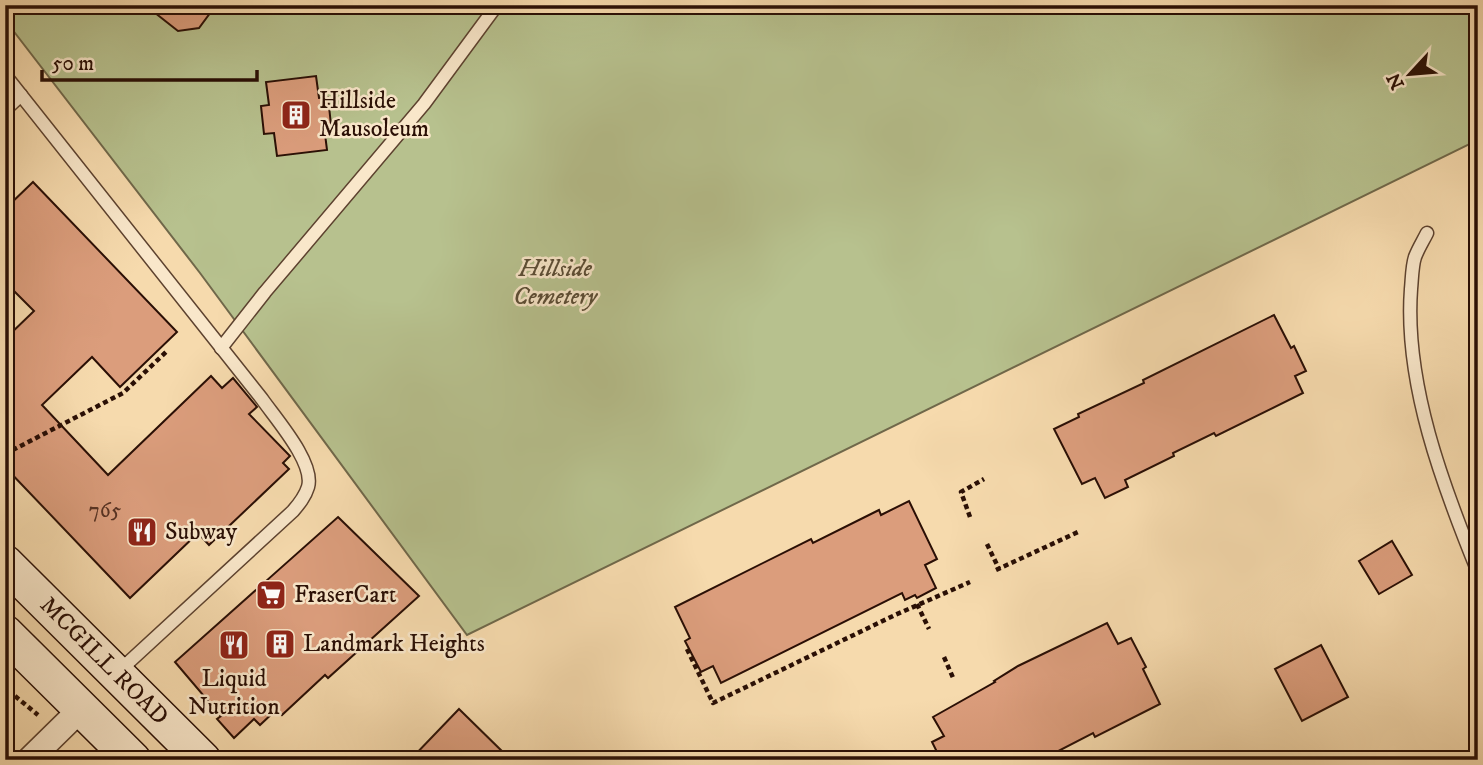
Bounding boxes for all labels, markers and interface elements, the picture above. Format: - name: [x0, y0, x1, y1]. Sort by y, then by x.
- scale bar: [42, 38, 257, 82]
- north arrow: [1374, 38, 1444, 108]
- text: 50 m: [52, 51, 94, 77]
- text: N: [1382, 68, 1410, 93]
- place label: Hillside Mausoleum: [319, 86, 429, 144]
- building icon: Hillside Mausoleum: [279, 98, 313, 132]
- park label: Hillside Cemetery: [513, 254, 598, 312]
- house number: 765: [89, 498, 121, 524]
- restaurant icon: Subway: [125, 515, 159, 549]
- place label: Subway: [165, 517, 238, 547]
- supermarket icon: FraserCart: [254, 578, 288, 612]
- place label: FraserCart: [294, 580, 397, 610]
- street label: MCGILL ROAD: [33, 590, 175, 732]
- building icon: Landmark Heights: [263, 627, 297, 661]
- restaurant icon: Liquid Nutrition: [217, 628, 251, 662]
- place label: Landmark Heights: [303, 629, 485, 659]
- place label: Liquid Nutrition: [188, 664, 280, 722]

